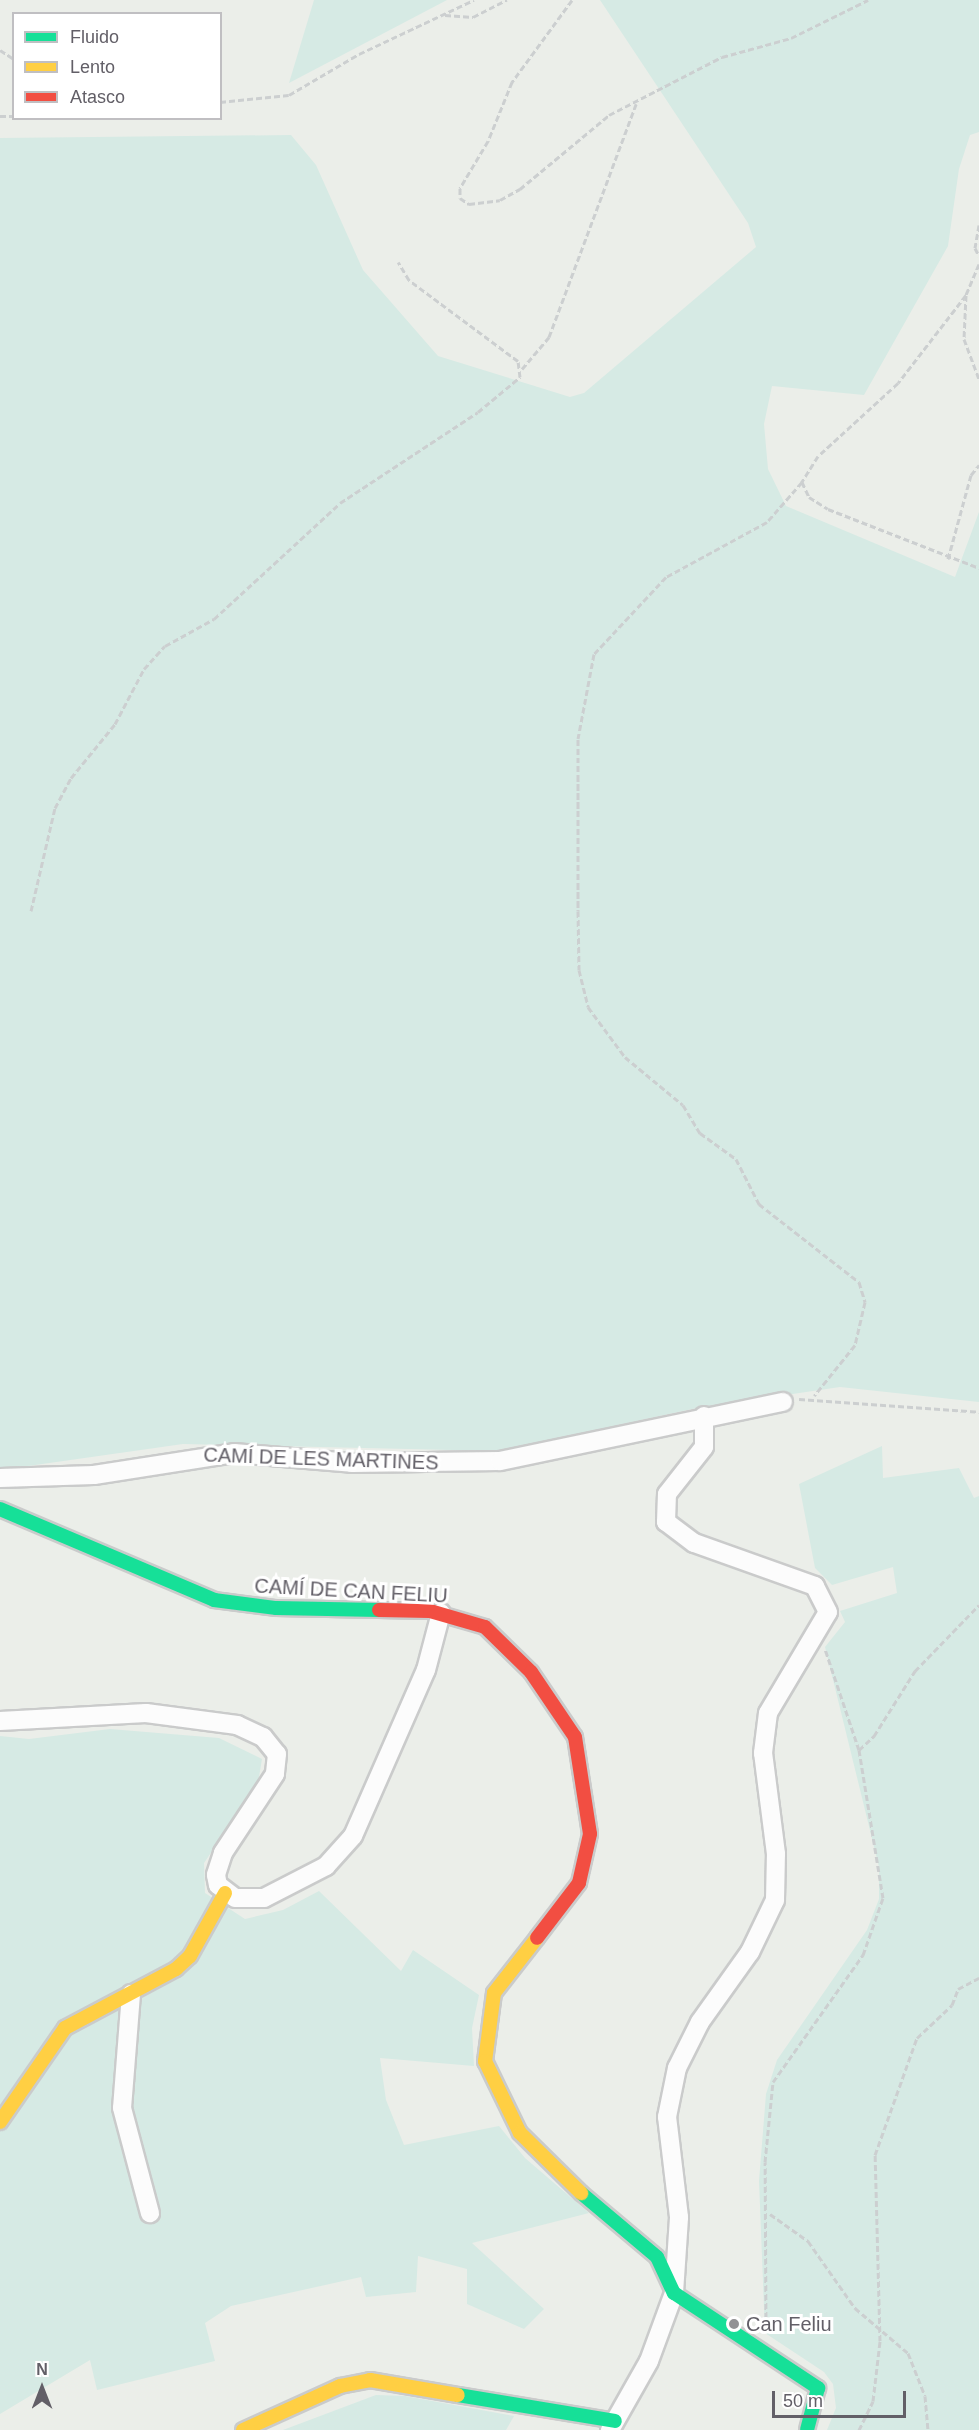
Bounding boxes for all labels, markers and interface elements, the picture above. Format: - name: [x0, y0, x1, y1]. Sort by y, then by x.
- legend: [12, 12, 222, 120]
- text: Fluido: [70, 27, 119, 47]
- text: Lento: [70, 57, 115, 77]
- text: Atasco: [70, 87, 125, 107]
- street label: CAMÍ DE LES MARTINES: [203, 1443, 439, 1475]
- street label: CAMÍ DE CAN FELIU: [254, 1574, 448, 1608]
- place label: Can Feliu: [746, 2312, 832, 2336]
- marker: Can Feliu: [727, 2317, 741, 2331]
- north arrow: [12, 2358, 72, 2418]
- text: N: [36, 2361, 48, 2378]
- scale bar: [775, 2379, 908, 2417]
- text: 50 m: [783, 2391, 823, 2411]

